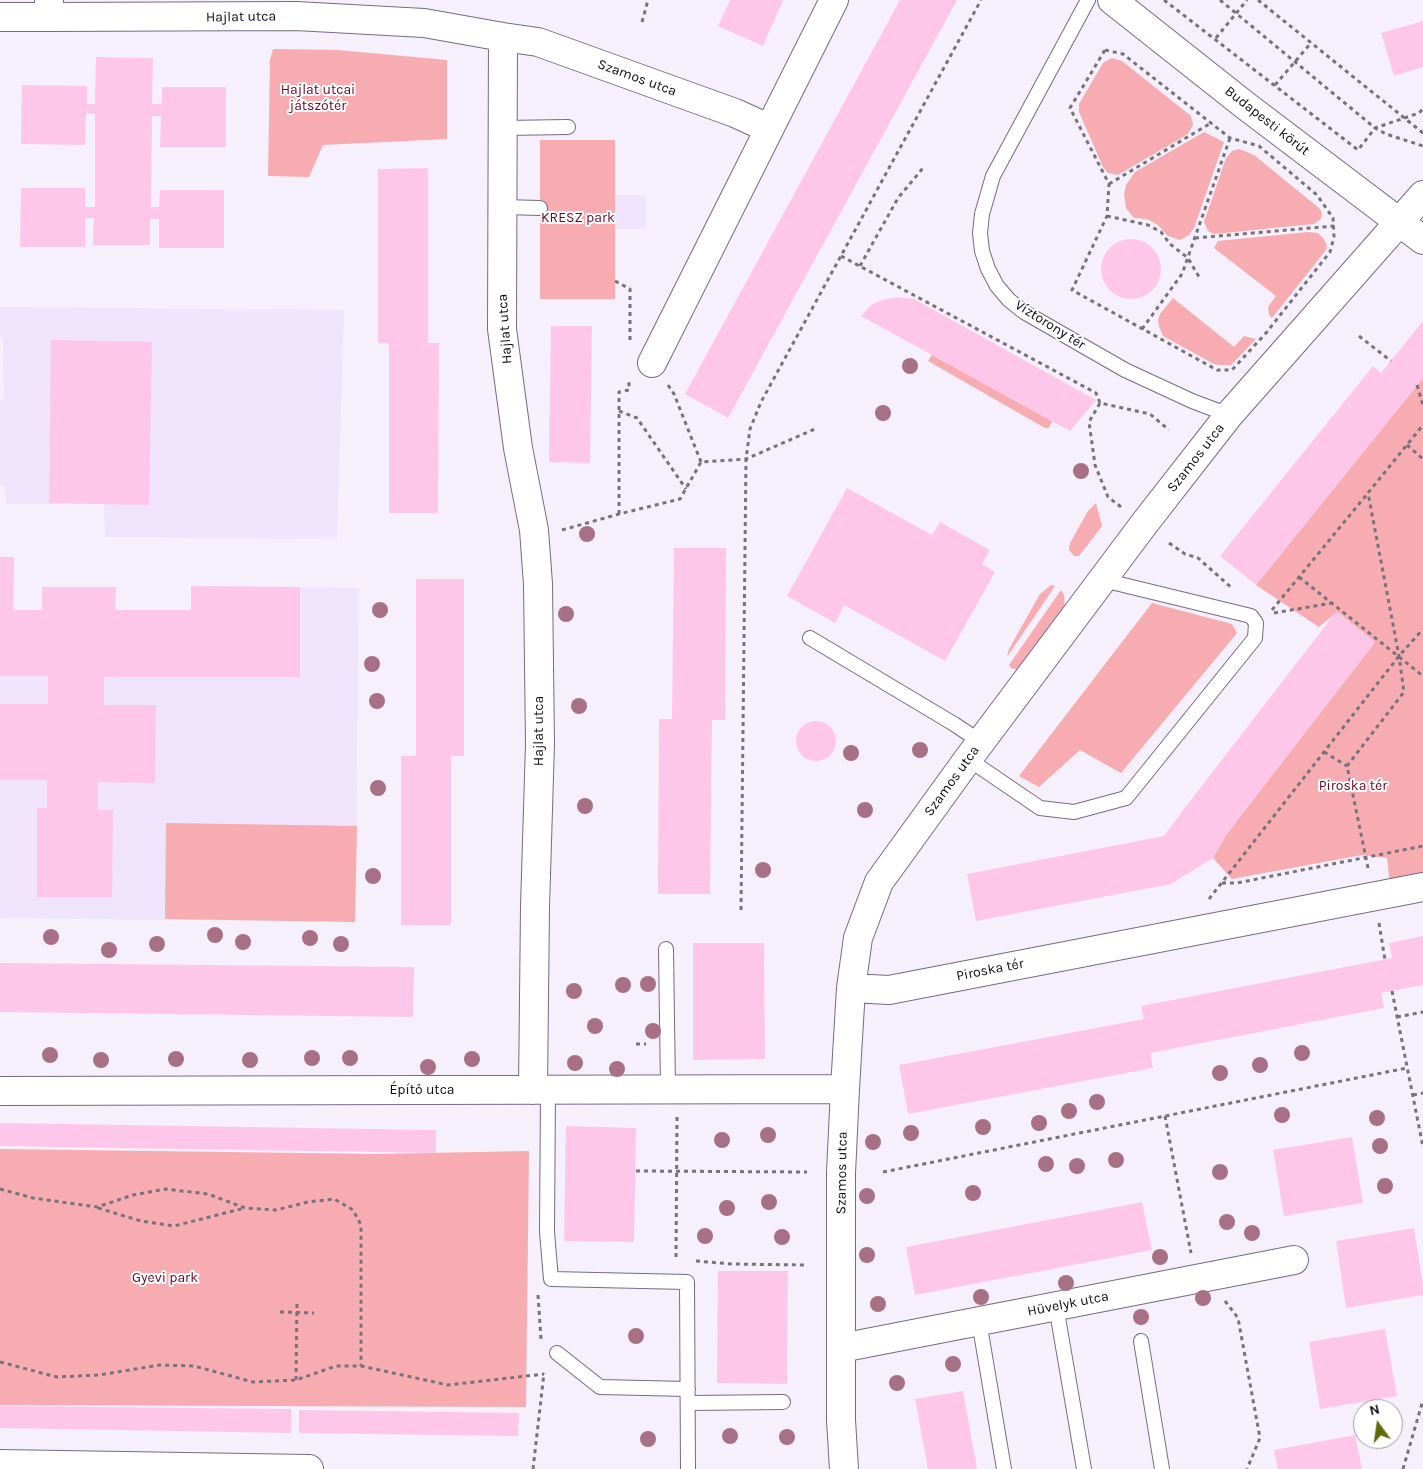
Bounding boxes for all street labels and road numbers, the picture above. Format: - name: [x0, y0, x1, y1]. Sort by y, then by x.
- street label: Hajlat utca: [206, 8, 276, 26]
- street label: Szamos utca: [595, 56, 679, 100]
- street label: Budapesti körút: [1221, 83, 1313, 159]
- street label: Hajlat utca: [494, 293, 516, 365]
- street label: Víztorony tér: [1012, 297, 1088, 353]
- street label: Szamos utca: [1164, 420, 1228, 496]
- street label: Hajlat utca: [531, 696, 547, 766]
- street label: Szamos utca: [921, 743, 983, 819]
- street label: Piroska tér: [955, 955, 1025, 985]
- street label: Építő utca: [389, 1082, 455, 1098]
- street label: Szamos utca: [833, 1131, 851, 1215]
- street label: Hüvelyk utca: [1026, 1288, 1110, 1320]

